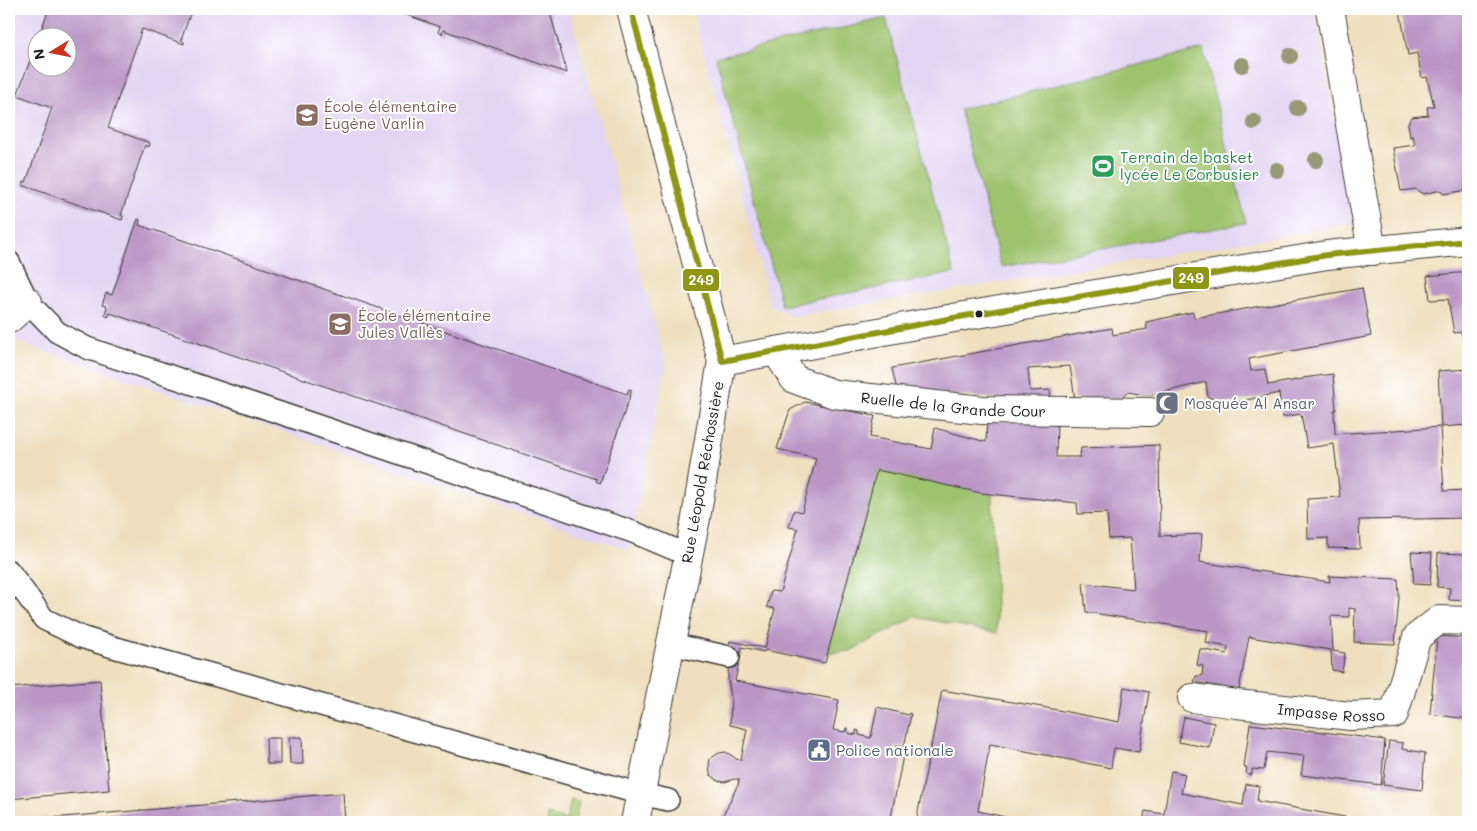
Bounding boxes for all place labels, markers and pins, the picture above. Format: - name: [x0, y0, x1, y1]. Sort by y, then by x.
- place label: École élémentaire Eugène Varlin: [324, 96, 457, 133]
- school or university icon: École élémentaire Eugène Varlin: [294, 102, 320, 128]
- place label: Terrain de basket lycée Le Corbusier: [1120, 147, 1259, 184]
- sports icon: Terrain de basket lycée Le Corbusier: [1090, 153, 1116, 179]
- place label: École élémentaire Jules Vallès: [358, 305, 491, 342]
- unlabelled marker: [974, 309, 984, 319]
- school or university icon: École élémentaire Jules Vallès: [327, 311, 353, 337]
- mosque icon: Mosquée Al Ansar: [1154, 390, 1180, 416]
- place label: Mosquée Al Ansar: [1184, 393, 1315, 413]
- public building icon: Police nationale: [806, 737, 832, 763]
- place label: Police nationale: [836, 740, 954, 760]

